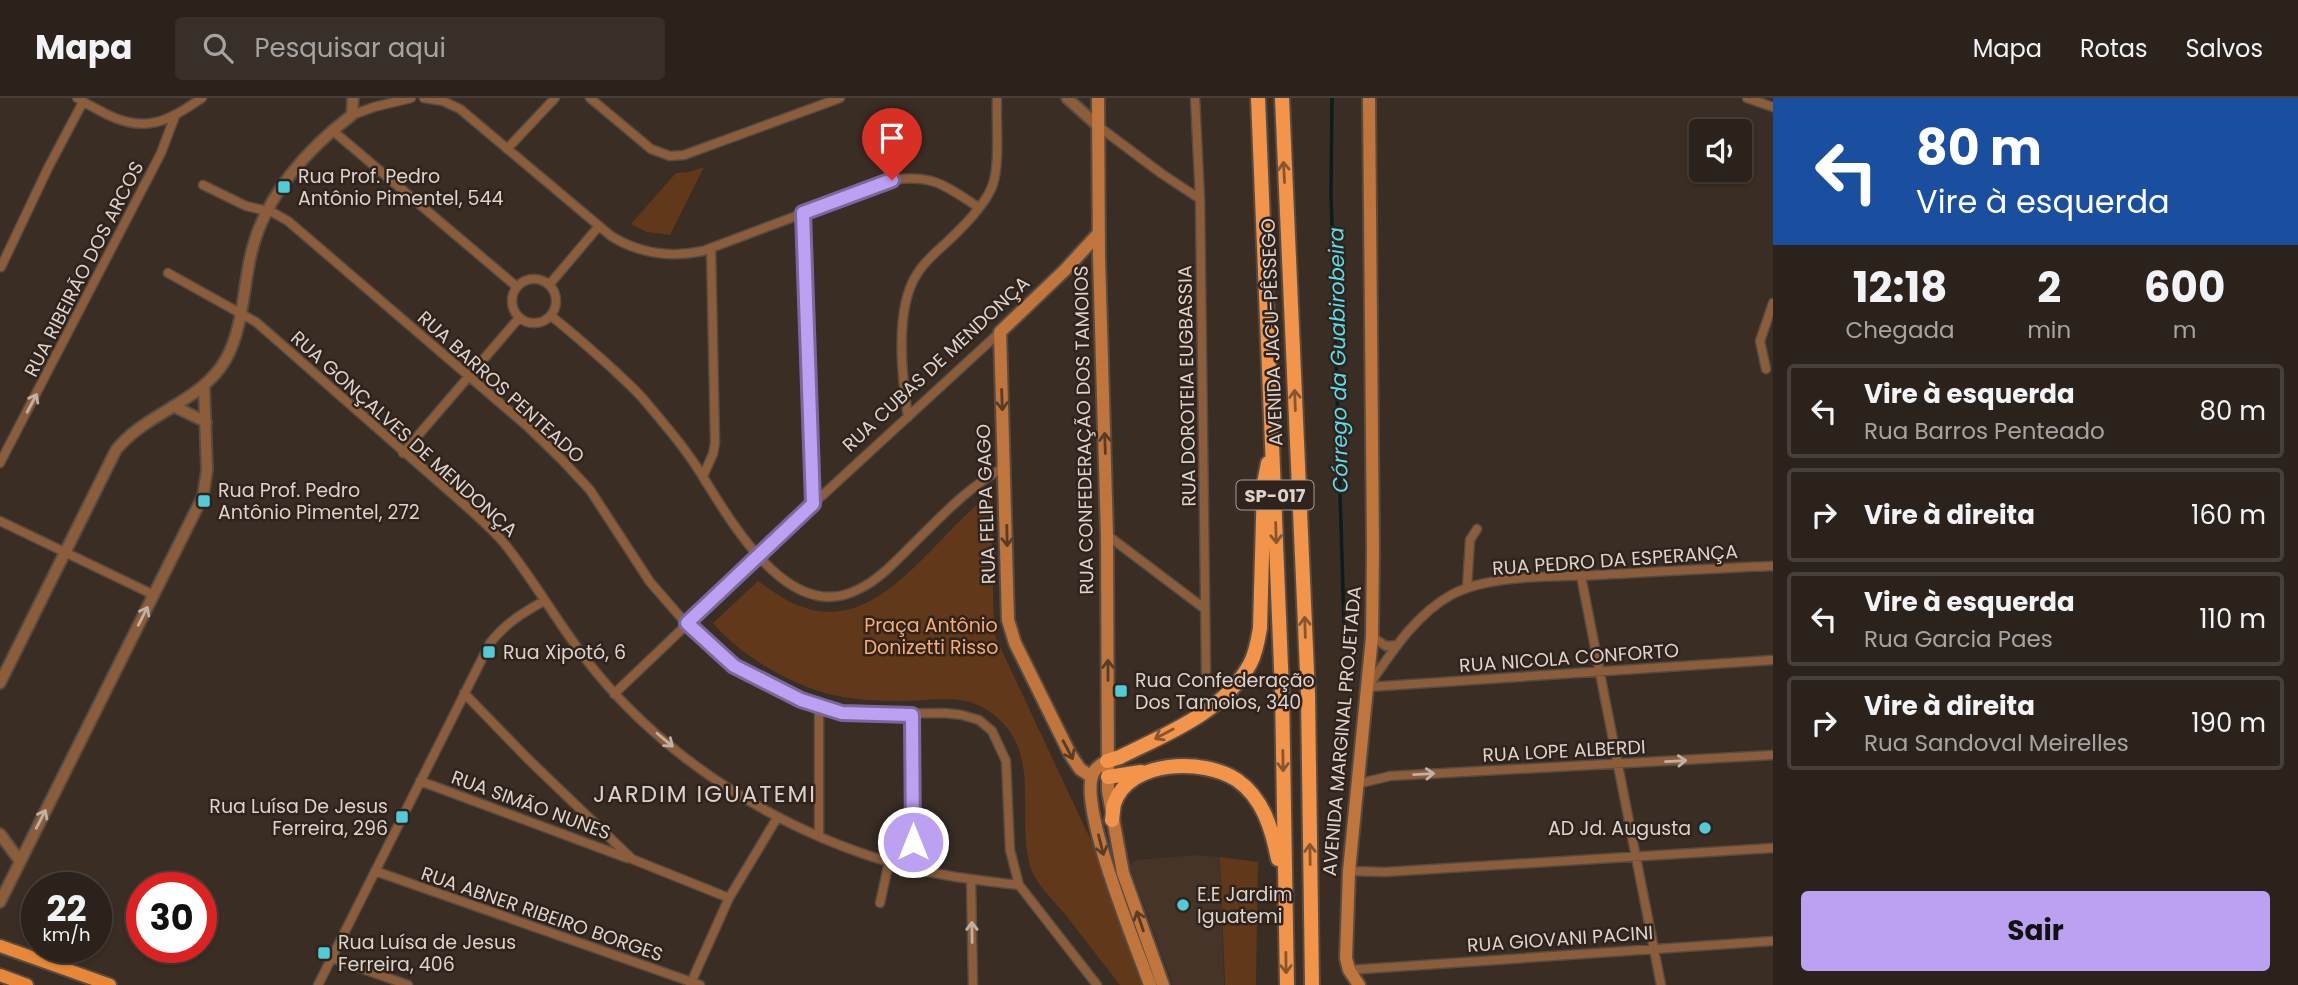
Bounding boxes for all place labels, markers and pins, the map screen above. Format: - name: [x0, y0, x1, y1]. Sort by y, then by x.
- pin: [862, 108, 922, 180]
- place label: Rua Prof. Pedro Antônio Pimentel, 544: [298, 163, 503, 212]
- marker: Rua Prof. Pedro Antônio Pimentel, 544: [276, 179, 292, 195]
- place label: Rua Prof. Pedro Antônio Pimentel, 272: [218, 477, 420, 526]
- marker: Rua Prof. Pedro Antônio Pimentel, 272: [196, 493, 212, 509]
- place label: Rua Xipotó, 6: [503, 639, 626, 666]
- marker: Rua Xipotó, 6: [481, 644, 497, 660]
- place label: Rua Confederação Dos Tamoios, 340: [1135, 667, 1315, 716]
- marker: Rua Confederação Dos Tamoios, 340: [1113, 683, 1129, 699]
- place label: Rua Luísa De Jesus Ferreira, 296: [209, 793, 388, 842]
- marker: Rua Luísa De Jesus Ferreira, 296: [394, 809, 410, 825]
- place label: AD Jd. Augusta: [1548, 815, 1691, 842]
- marker: AD Jd. Augusta: [1697, 820, 1713, 836]
- place label: E.E Jardim Iguatemi: [1197, 881, 1293, 930]
- marker: E.E Jardim Iguatemi: [1175, 897, 1191, 913]
- place label: Rua Luísa de Jesus Ferreira, 406: [338, 929, 516, 978]
- marker: Rua Luísa de Jesus Ferreira, 406: [316, 945, 332, 961]

